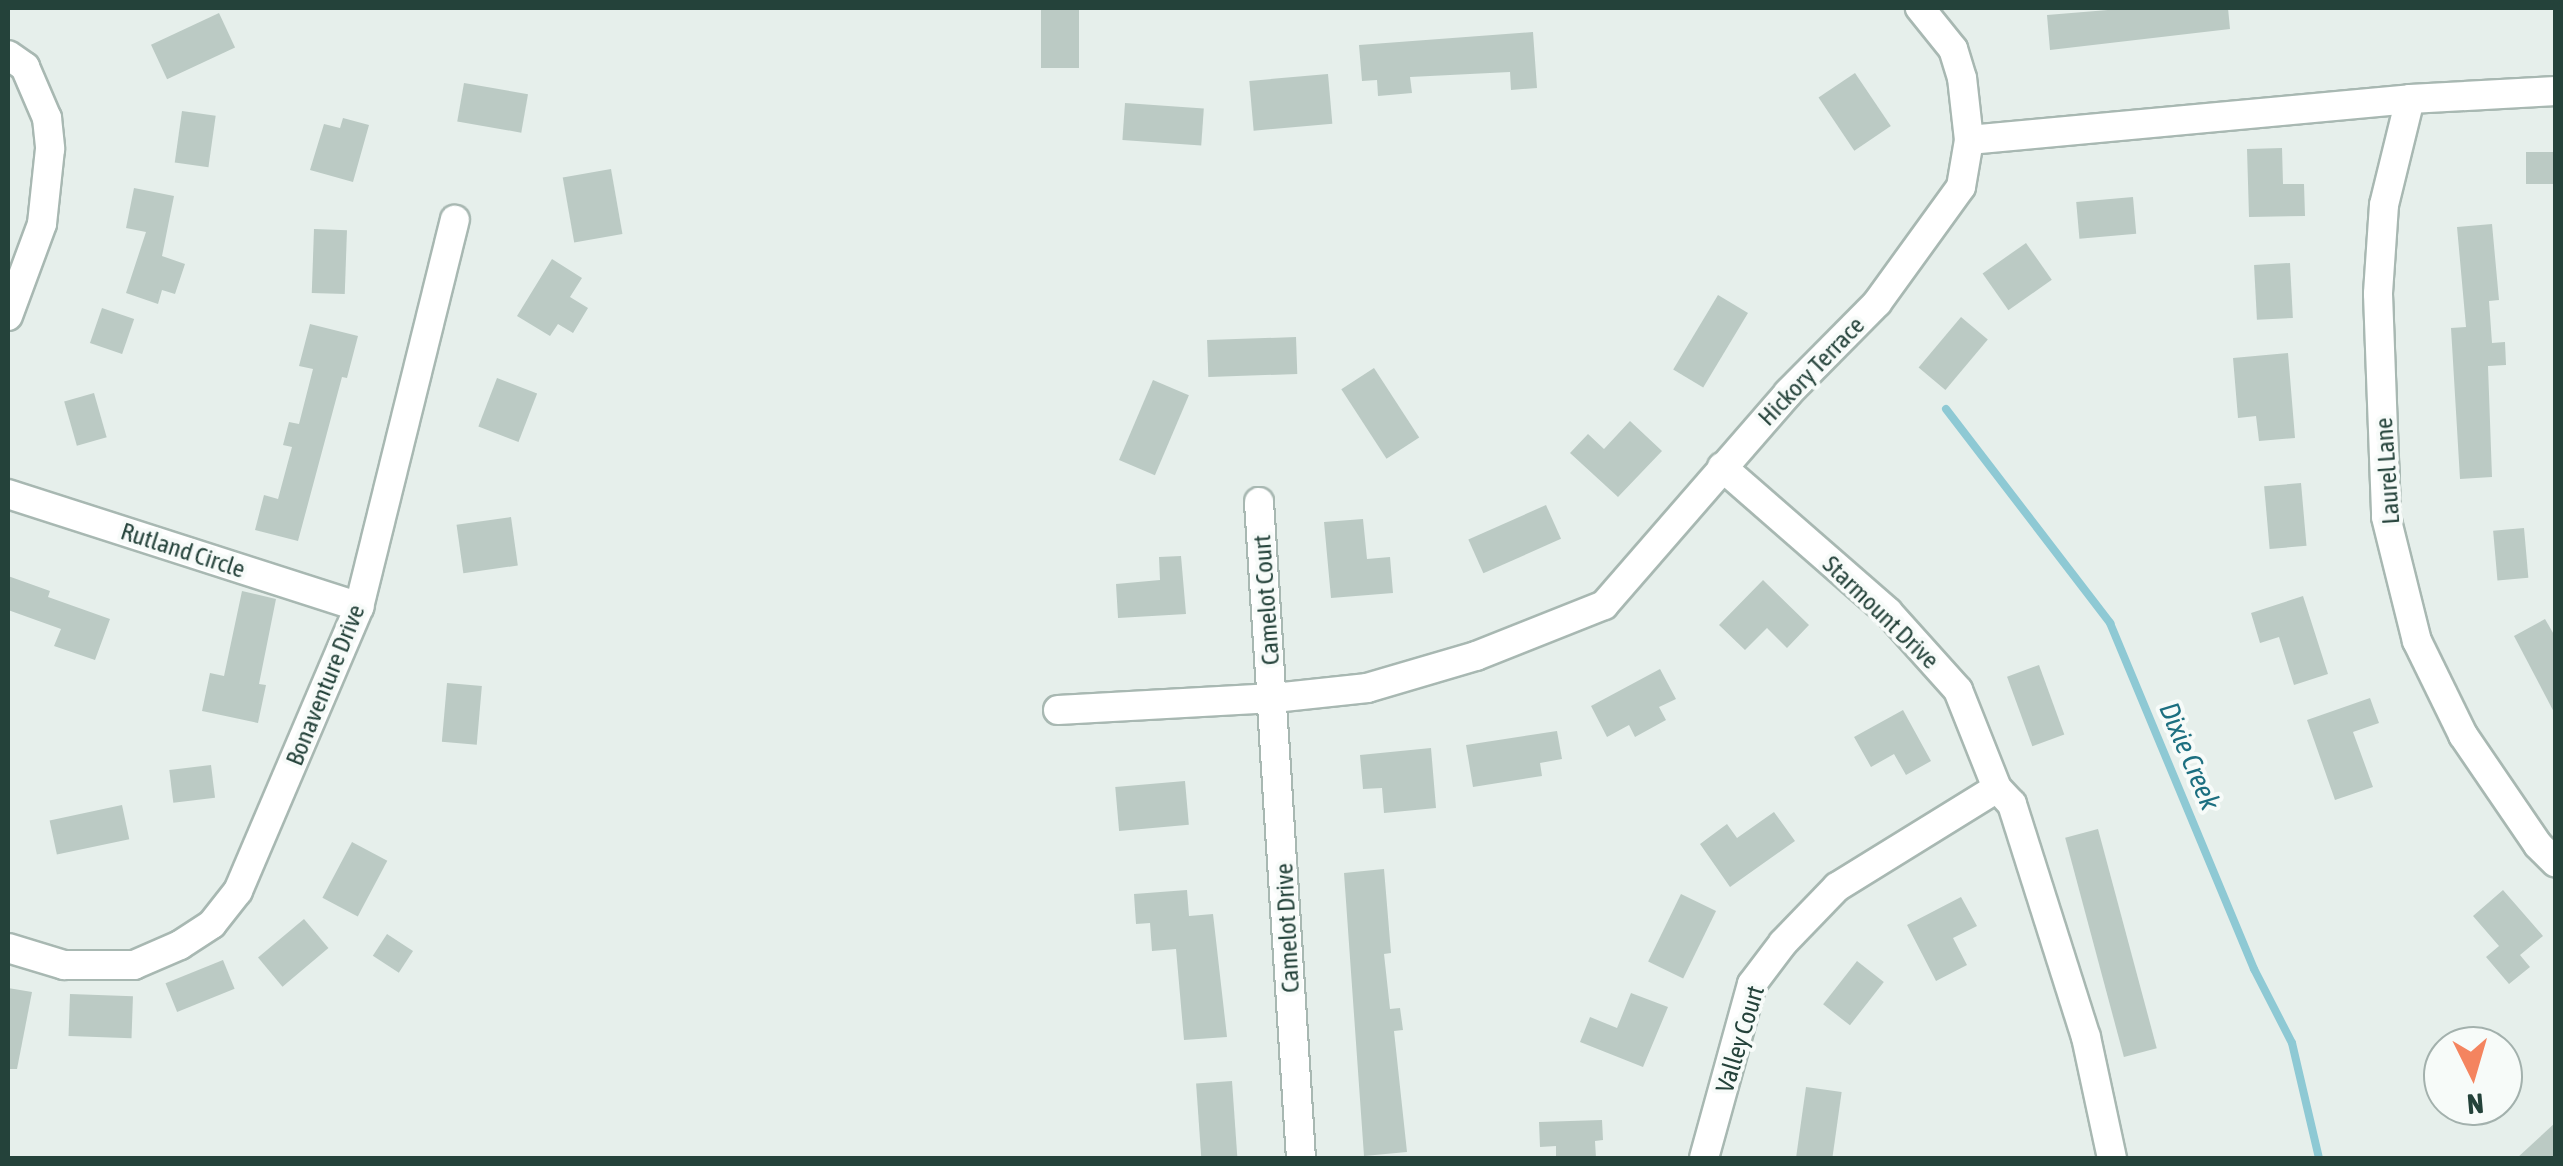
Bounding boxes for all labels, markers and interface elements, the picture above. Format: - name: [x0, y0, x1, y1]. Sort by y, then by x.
- street label: Hickory Terrace: [1752, 310, 1870, 432]
- street label: Laurel Lane: [2368, 417, 2406, 525]
- street label: Rutland Circle: [117, 516, 249, 584]
- street label: Camelot Court: [1246, 534, 1286, 666]
- street label: Starmount Drive: [1817, 549, 1945, 675]
- street label: Bonaventure Drive: [279, 600, 371, 770]
- water label: Dixie Creek: [2152, 697, 2228, 815]
- street label: Camelot Drive: [1269, 863, 1305, 993]
- street label: Valley Court: [1710, 982, 1770, 1096]
- north arrow: [2423, 1026, 2523, 1126]
- text: N: [2466, 1087, 2485, 1121]

